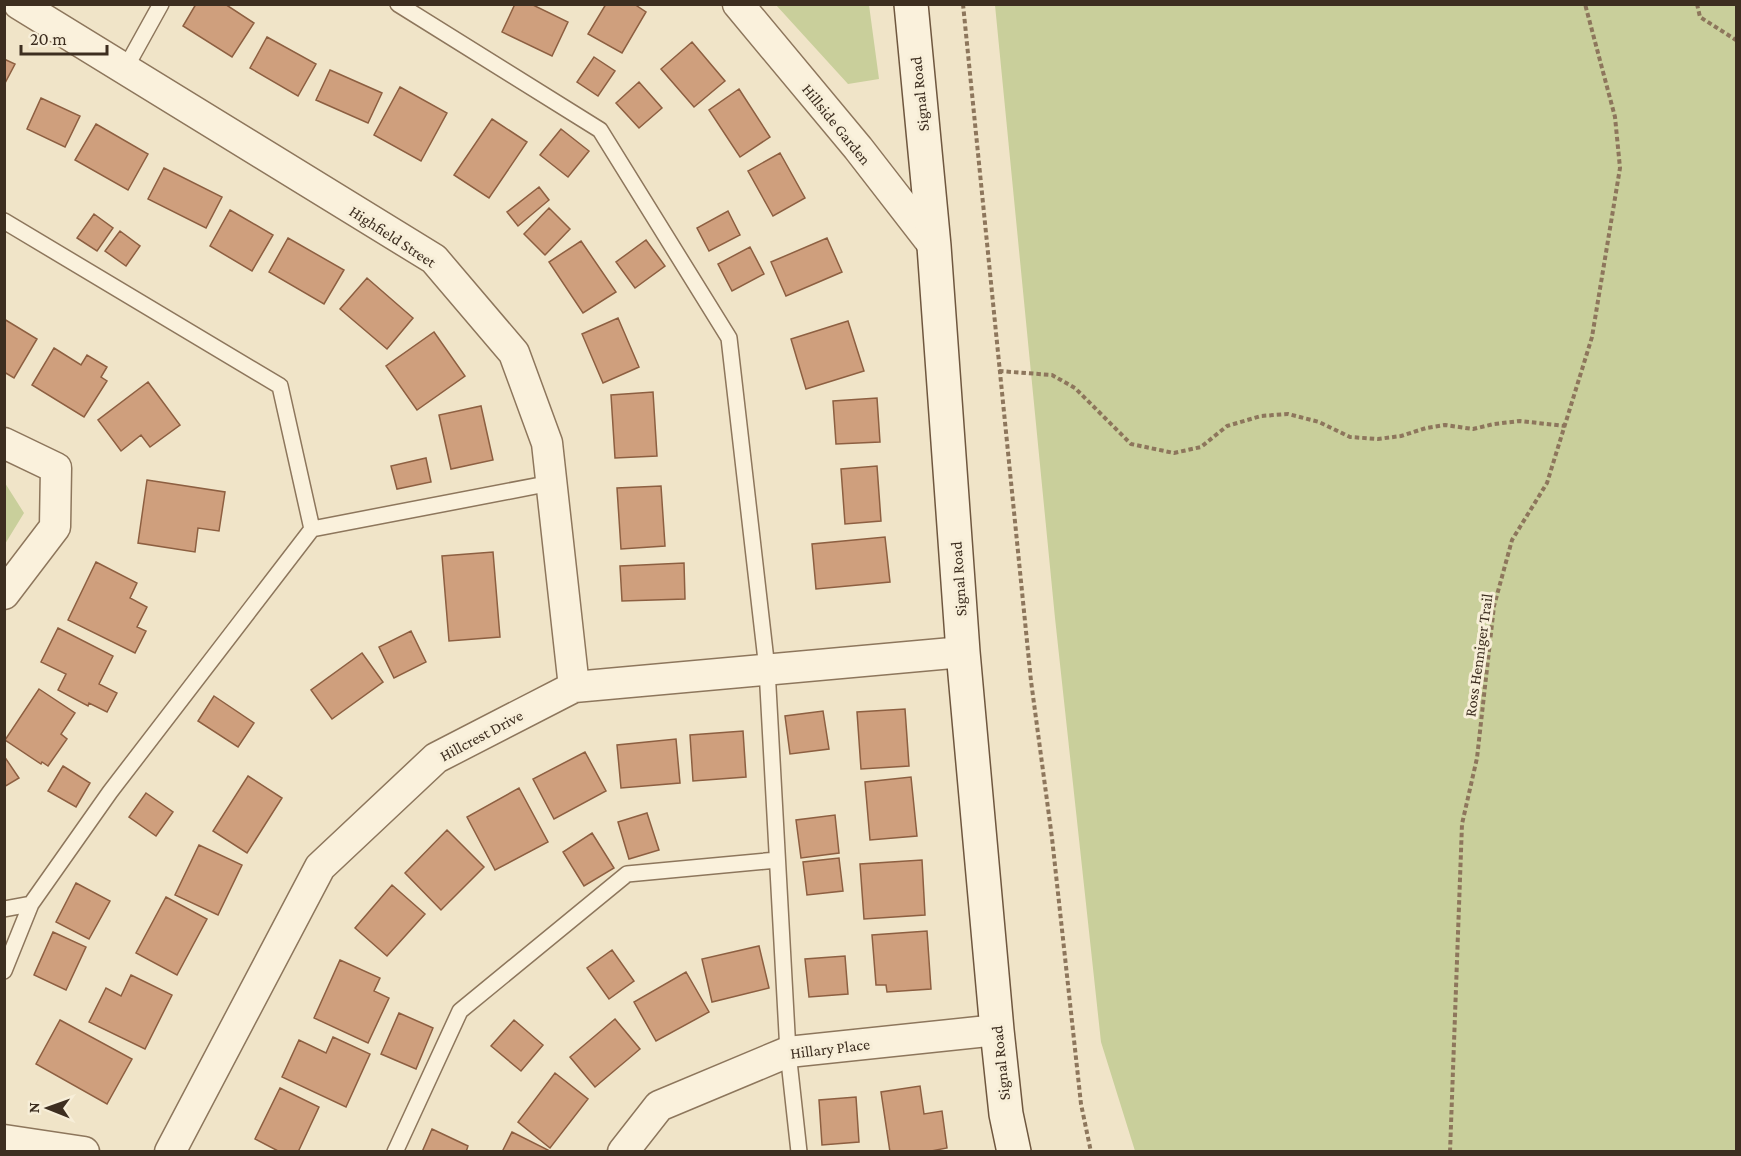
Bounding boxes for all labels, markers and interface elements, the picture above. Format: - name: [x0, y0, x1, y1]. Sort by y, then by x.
- scale bar: [21, 18, 106, 56]
- text: 20 m: [30, 29, 67, 49]
- street label: Signal Road: [907, 55, 933, 132]
- street label: Hillside Garden: [799, 81, 875, 168]
- street label: Highfield Street: [346, 202, 440, 272]
- street label: Signal Road: [947, 540, 971, 617]
- street label: Ross Henniger Trail: [1461, 592, 1497, 718]
- street label: Hillcrest Drive: [437, 706, 526, 764]
- street label: Signal Road: [988, 1024, 1014, 1101]
- street label: Hillary Place: [789, 1035, 871, 1063]
- north arrow: [18, 1078, 78, 1138]
- text: N: [25, 1102, 42, 1113]

